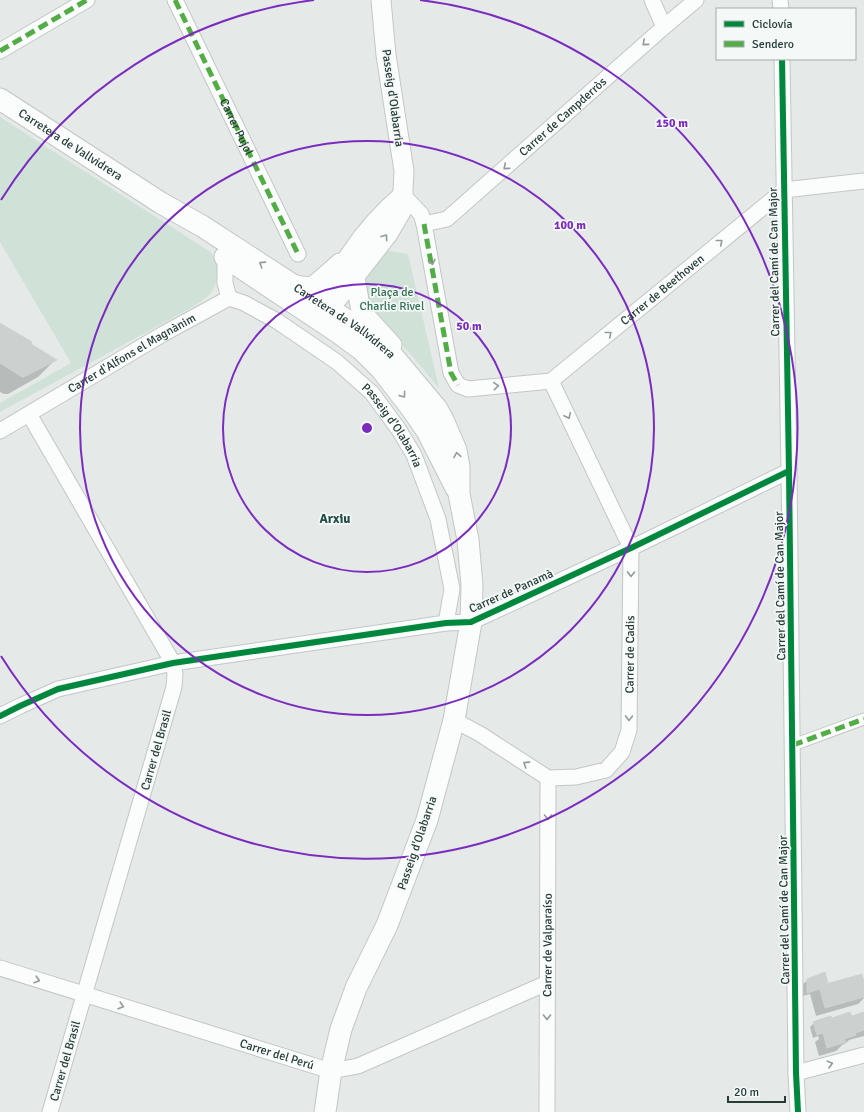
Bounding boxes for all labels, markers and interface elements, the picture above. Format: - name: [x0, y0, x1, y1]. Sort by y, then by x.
- legend: [716, 8, 856, 60]
- text: Ciclovía: [752, 17, 793, 32]
- text: Sendero: [752, 37, 794, 52]
- one-way arrow: [642, 39, 650, 46]
- street label: Passeig d'Olabarria: [378, 48, 407, 148]
- street label: Carrer de Campderròs: [516, 74, 610, 160]
- street label: Carrer Pujol: [216, 96, 256, 158]
- street label: Carretera de Vallvidrera: [15, 106, 125, 184]
- text: 150 m: [656, 116, 688, 131]
- one-way arrow: [503, 162, 510, 169]
- street label: Carrer del Camí de Can Major: [766, 187, 783, 337]
- text: 100 m: [554, 218, 586, 233]
- one-way arrow: [380, 234, 387, 241]
- one-way arrow: [716, 240, 723, 247]
- street label: Carrer de Beethoven: [618, 251, 708, 329]
- one-way arrow: [427, 259, 435, 265]
- one-way arrow: [259, 261, 266, 269]
- street label: Carretera de Vallvidrera: [291, 281, 399, 362]
- park label: Plaça de Charlie Rivel: [360, 285, 425, 314]
- street label: Carrer d'Alfons el Magnànim: [65, 311, 198, 397]
- text: 50 m: [456, 319, 482, 334]
- one-way arrow: [604, 331, 612, 338]
- street label: Passeig d'Olabarria: [358, 380, 425, 470]
- one-way arrow: [493, 382, 499, 391]
- one-way arrow: [398, 391, 405, 398]
- one-way arrow: [563, 412, 571, 419]
- centre of rings: [360, 421, 374, 435]
- one-way arrow: [453, 452, 462, 459]
- district label: Arxiu: [319, 511, 351, 527]
- street label: Carrer del Camí de Can Major: [772, 511, 789, 661]
- street label: Carrer de Panamà: [467, 566, 556, 617]
- one-way arrow: [626, 571, 635, 577]
- street label: Carrer de Cadis: [622, 615, 638, 694]
- street label: Carrer del Brasil: [138, 708, 175, 792]
- one-way arrow: [625, 715, 633, 721]
- one-way arrow: [523, 761, 530, 769]
- street label: Passeig d'Olabarria: [394, 794, 441, 892]
- one-way arrow: [544, 814, 552, 820]
- street label: Carrer del Camí de Can Major: [776, 835, 793, 985]
- street label: Carrer de Valparaíso: [540, 893, 556, 997]
- one-way arrow: [33, 975, 40, 983]
- one-way arrow: [117, 1001, 124, 1010]
- one-way arrow: [543, 1014, 551, 1020]
- street label: Carrer del Brasil: [47, 1019, 84, 1103]
- street label: Carrer del Perú: [238, 1036, 316, 1073]
- one-way arrow: [826, 1060, 833, 1069]
- scale bar: [728, 1078, 785, 1104]
- text: 20 m: [734, 1085, 759, 1100]

